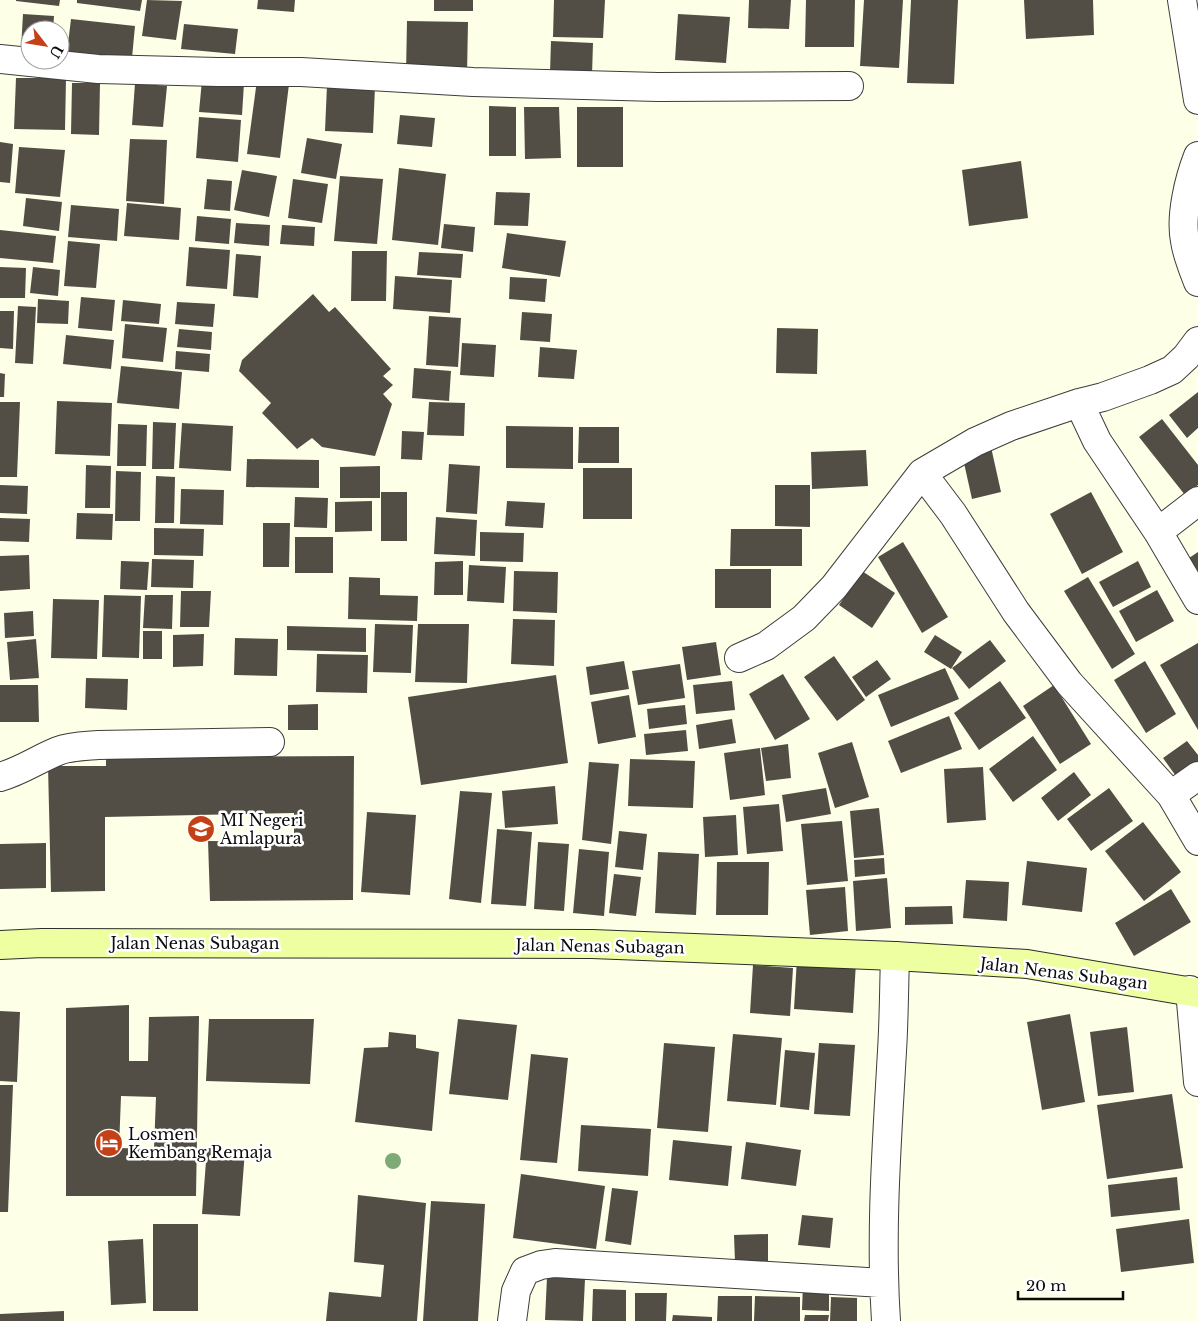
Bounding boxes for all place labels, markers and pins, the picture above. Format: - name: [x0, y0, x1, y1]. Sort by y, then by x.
- place label: MI Negeri Amlapura: [219, 810, 304, 848]
- school or university icon: MI Negeri Amlapura: [186, 814, 216, 844]
- place label: Losmen Kembang Remaja: [128, 1124, 272, 1162]
- hotel icon: Losmen Kembang Remaja: [94, 1128, 124, 1158]

